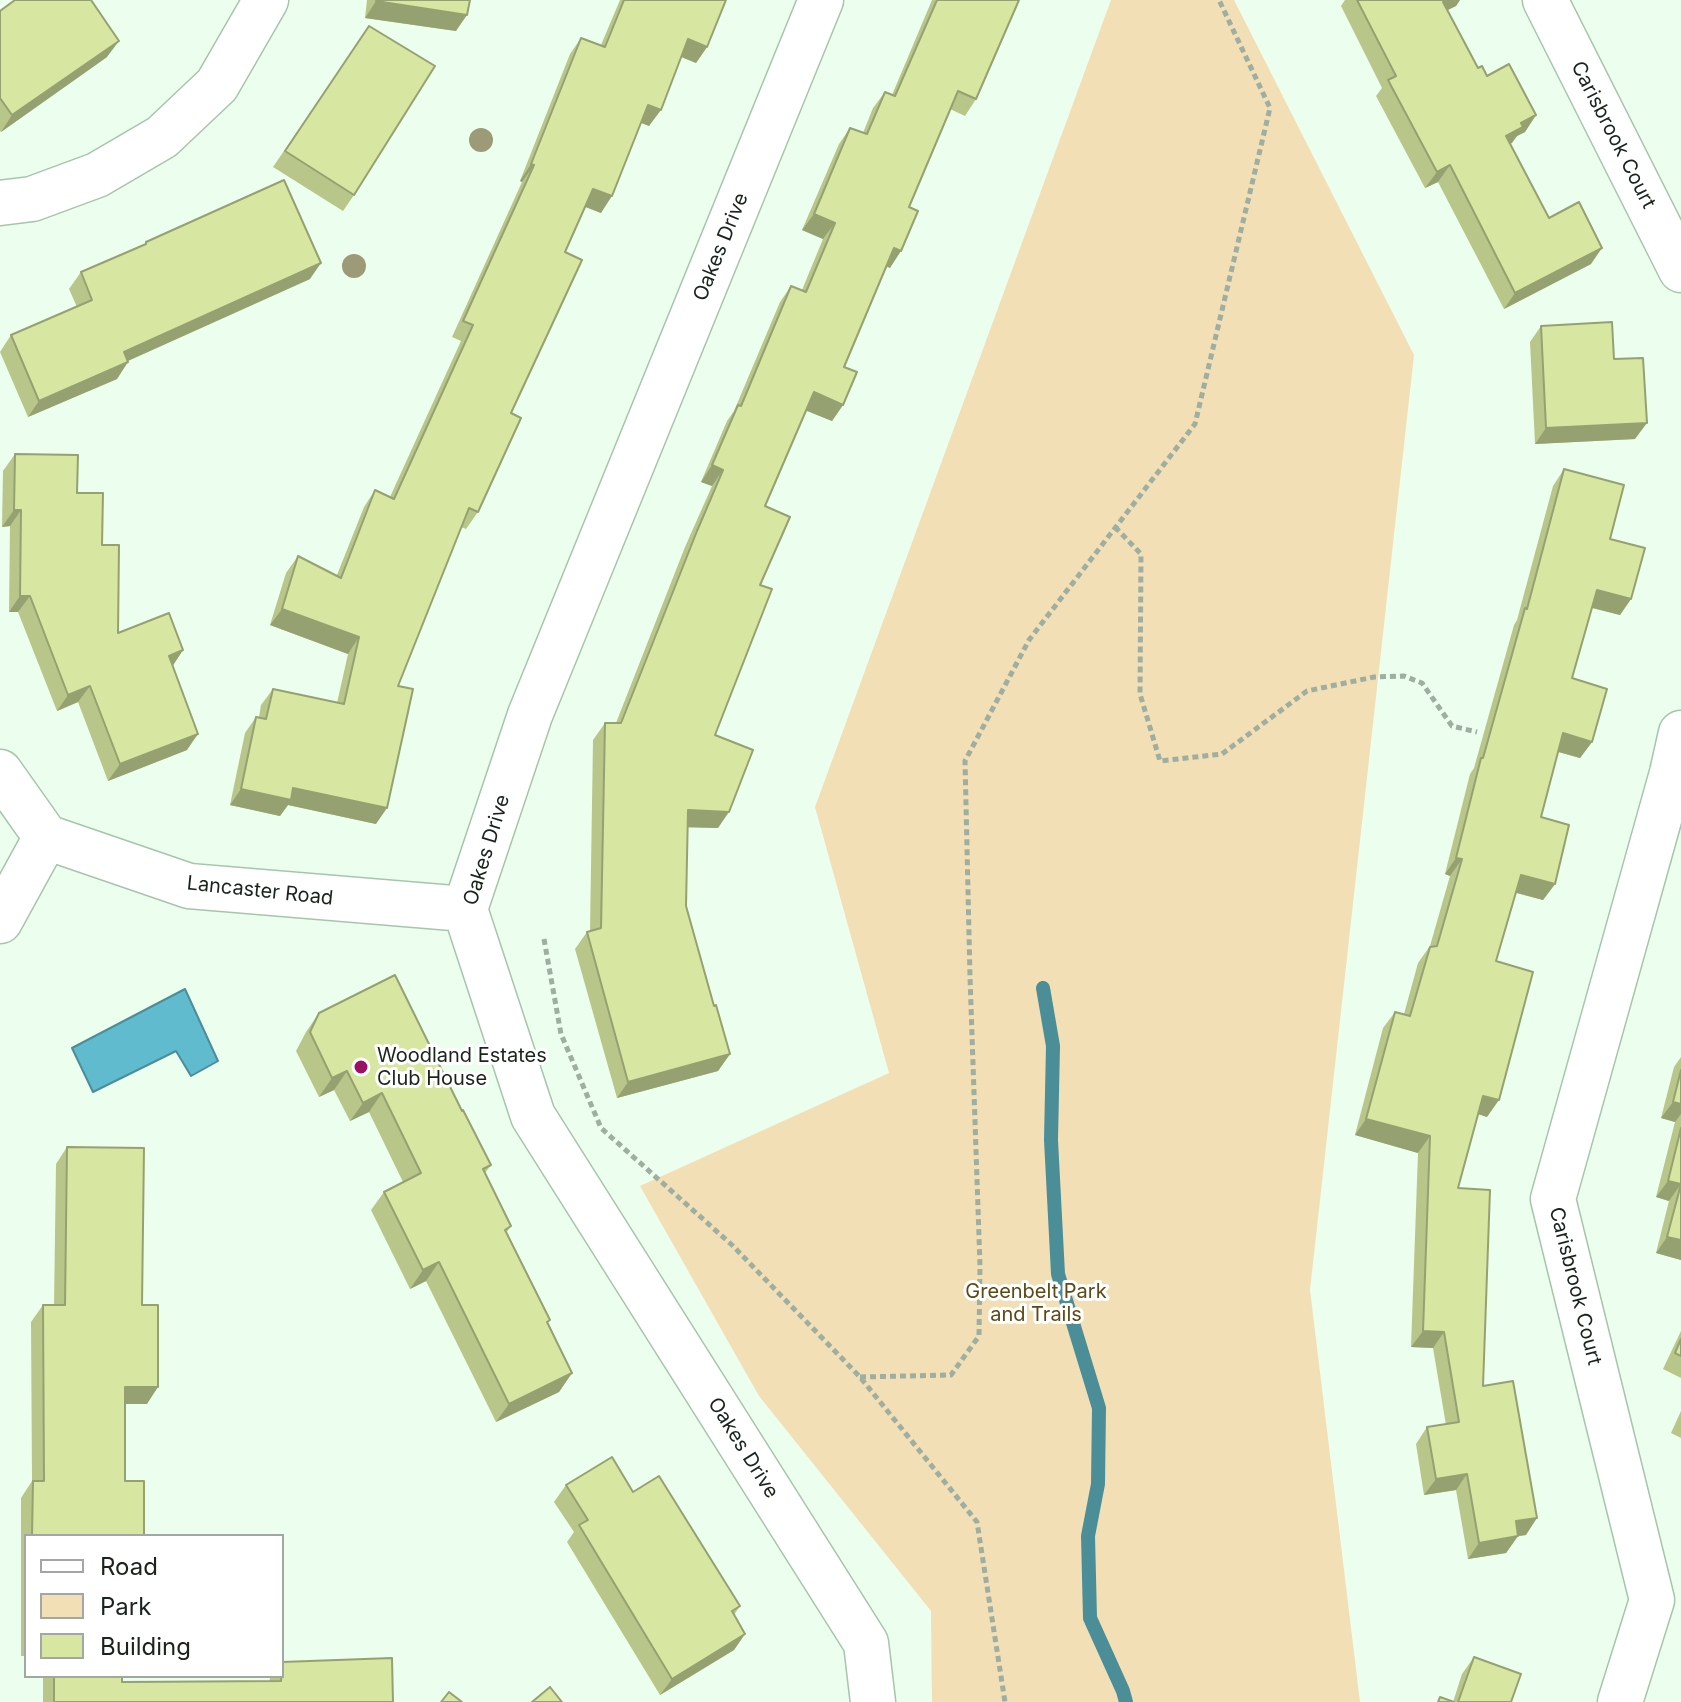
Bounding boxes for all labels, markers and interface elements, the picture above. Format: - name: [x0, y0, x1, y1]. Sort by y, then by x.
- street label: Carisbrook Court: [1566, 57, 1660, 213]
- street label: Oakes Drive: [688, 189, 754, 305]
- street label: Oakes Drive: [459, 792, 515, 908]
- street label: Lancaster Road: [186, 871, 334, 911]
- place label: Woodland Estates Club House: [377, 1044, 547, 1091]
- marker: Woodland Estates Club House: [352, 1058, 370, 1076]
- street label: Carisbrook Court: [1544, 1205, 1606, 1367]
- park label: Greenbelt Park and Trails: [965, 1280, 1107, 1327]
- street label: Oakes Drive: [702, 1393, 784, 1503]
- legend: [24, 1534, 284, 1678]
- text: Road: [100, 1552, 158, 1581]
- text: Park: [100, 1592, 151, 1621]
- text: Building: [100, 1632, 191, 1661]

